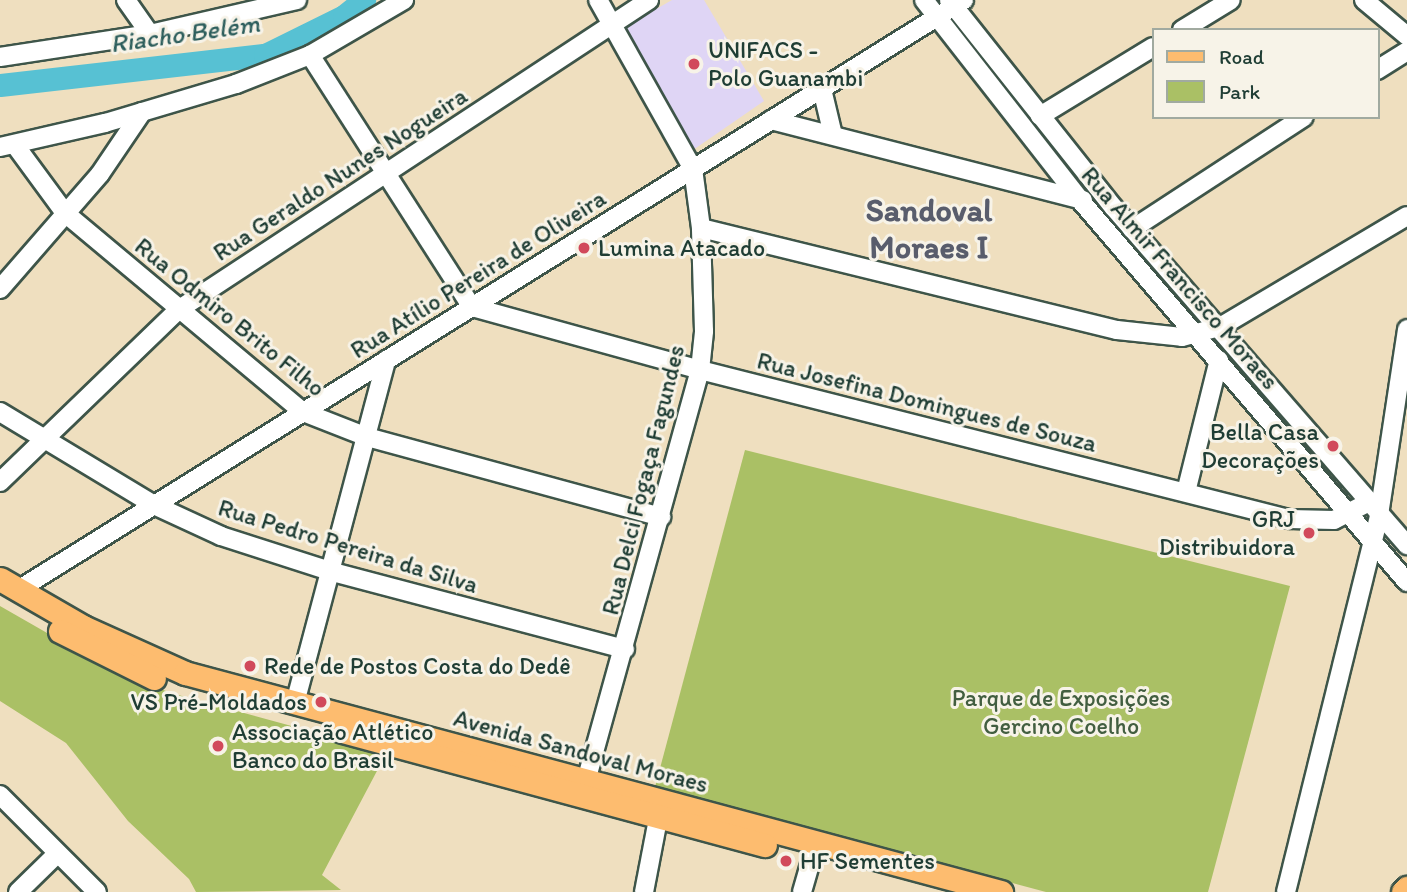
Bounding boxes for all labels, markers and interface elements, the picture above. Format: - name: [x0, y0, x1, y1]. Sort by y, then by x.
- water label: Riacho Belém: [109, 8, 261, 60]
- legend: [1152, 28, 1379, 119]
- place label: UNIFACS - Polo Guanambi: [708, 36, 863, 92]
- text: Road: [1219, 44, 1264, 69]
- marker: UNIFACS - Polo Guanambi: [686, 56, 702, 72]
- text: Park: [1219, 79, 1260, 104]
- street label: Rua Geraldo Nunes Nogueira: [209, 82, 471, 266]
- street label: Rua Almir Francisco Moraes: [1075, 161, 1285, 395]
- street label: Rua Atílio Pereira de Oliveira: [345, 184, 611, 364]
- district label: Sandoval Moraes I: [866, 192, 992, 267]
- street label: Rua Odmiro Brito Filho: [129, 232, 331, 402]
- place label: Lumina Atacado: [598, 234, 765, 262]
- marker: Lumina Atacado: [576, 240, 592, 256]
- street label: Rua Delci Fogaça Fagundes: [596, 343, 690, 617]
- street label: Rua Josefina Domingues de Souza: [754, 346, 1100, 458]
- place label: Bella Casa Decorações: [1201, 418, 1319, 474]
- marker: Bella Casa Decorações: [1325, 438, 1341, 454]
- street label: Rua Pedro Pereira da Silva: [216, 493, 480, 599]
- place label: GRJ Distribuidora: [1159, 505, 1295, 561]
- marker: GRJ Distribuidora: [1301, 525, 1317, 541]
- place label: Rede de Postos Costa do Dedê: [264, 652, 571, 680]
- marker: Rede de Postos Costa do Dedê: [242, 658, 258, 674]
- park label: Parque de Exposições Gercino Coelho: [952, 684, 1170, 740]
- place label: VS Pré-Moldados: [130, 688, 307, 716]
- marker: VS Pré-Moldados: [313, 694, 329, 710]
- street label: Avenida Sandoval Moraes: [450, 703, 712, 799]
- place label: Associação Atlético Banco do Brasil: [232, 718, 434, 774]
- marker: Associação Atlético Banco do Brasil: [210, 738, 226, 754]
- place label: HF Sementes: [800, 847, 935, 875]
- marker: HF Sementes: [778, 853, 794, 869]

